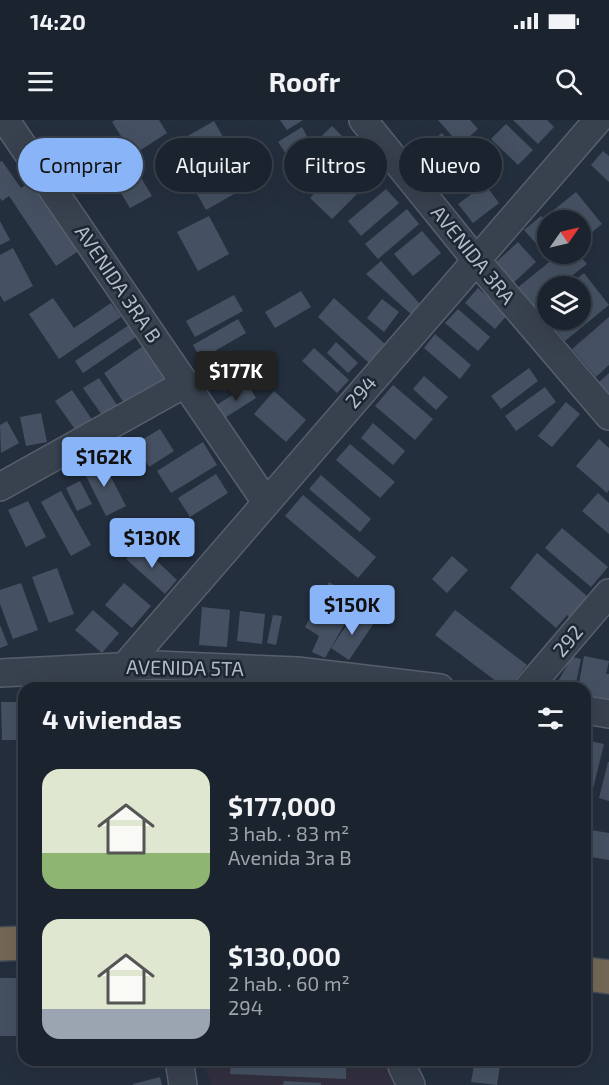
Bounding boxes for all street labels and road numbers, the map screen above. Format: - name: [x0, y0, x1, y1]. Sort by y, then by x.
- street label: AVENIDA 3RA: [427, 200, 521, 309]
- street label: AVENIDA 3RA B: [71, 220, 167, 347]
- street label: 294: [340, 370, 381, 412]
- street label: 292: [547, 620, 587, 661]
- street label: AVENIDA 5TA: [126, 654, 245, 680]

